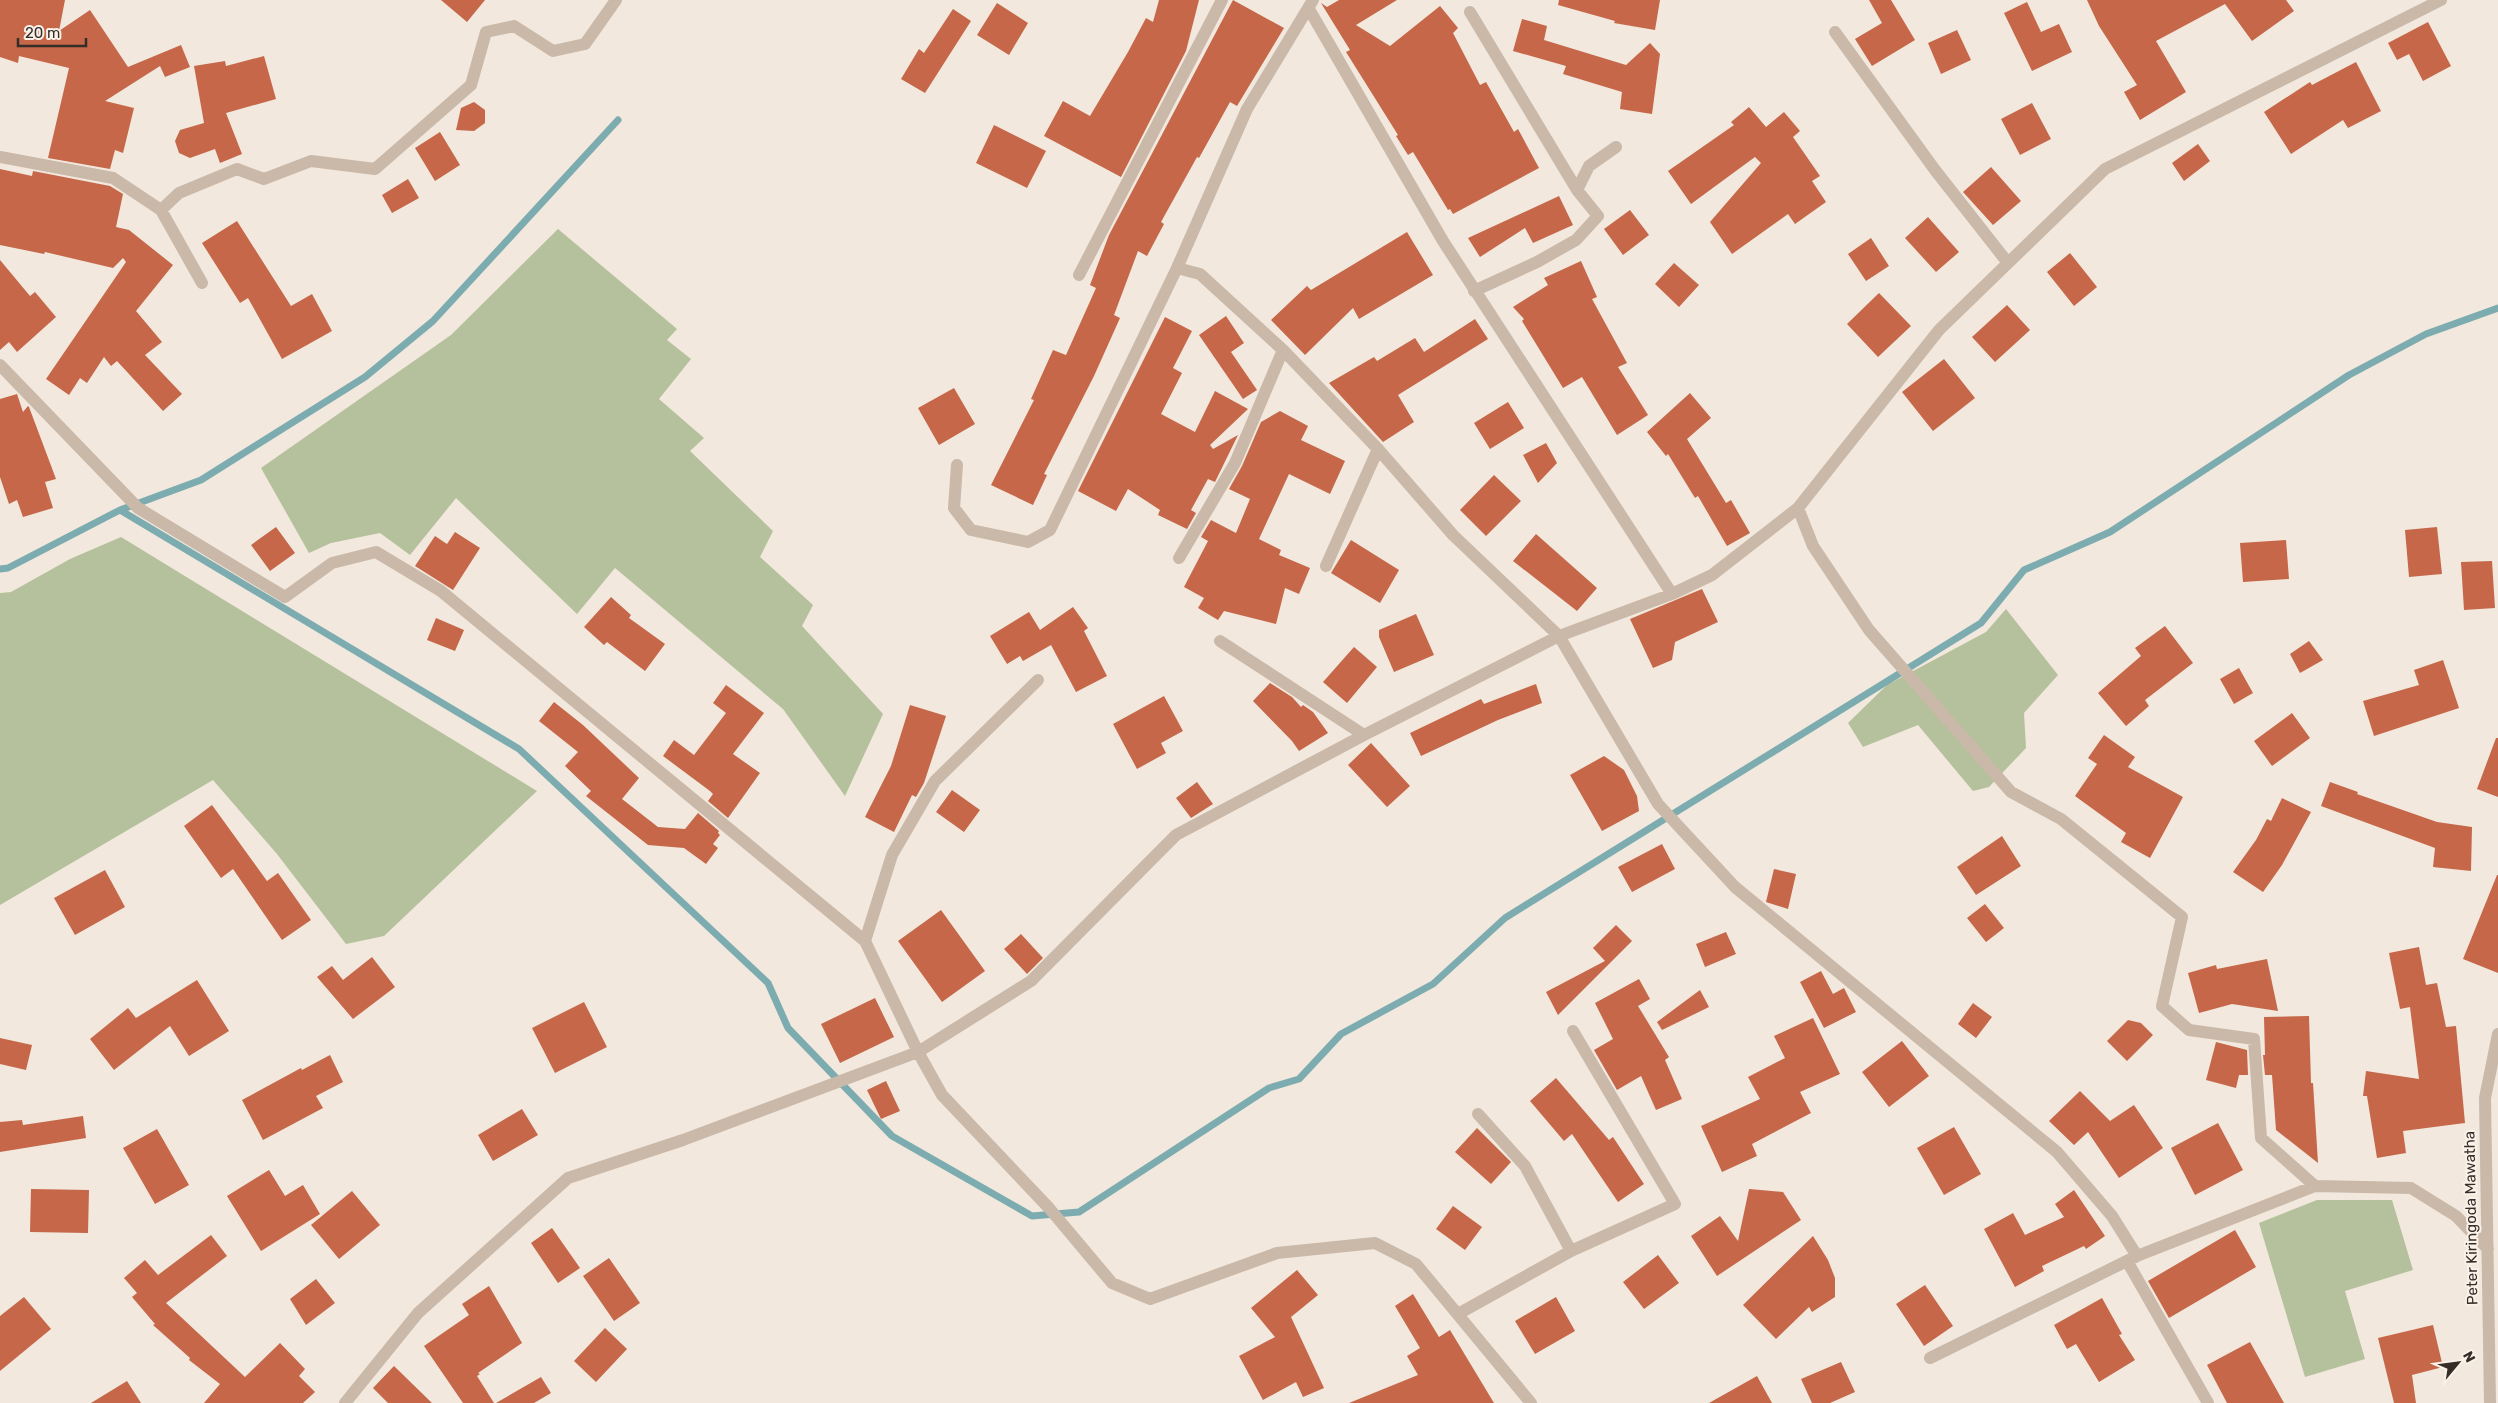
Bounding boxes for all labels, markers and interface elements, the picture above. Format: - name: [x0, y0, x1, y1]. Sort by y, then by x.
- scale bar: [18, 15, 85, 47]
- text: 20 m: [25, 24, 60, 42]
- street label: Peter Kiringoda Mawatha: [2460, 1131, 2482, 1305]
- north arrow: [2433, 1338, 2483, 1388]
- text: N: [2459, 1348, 2479, 1365]

